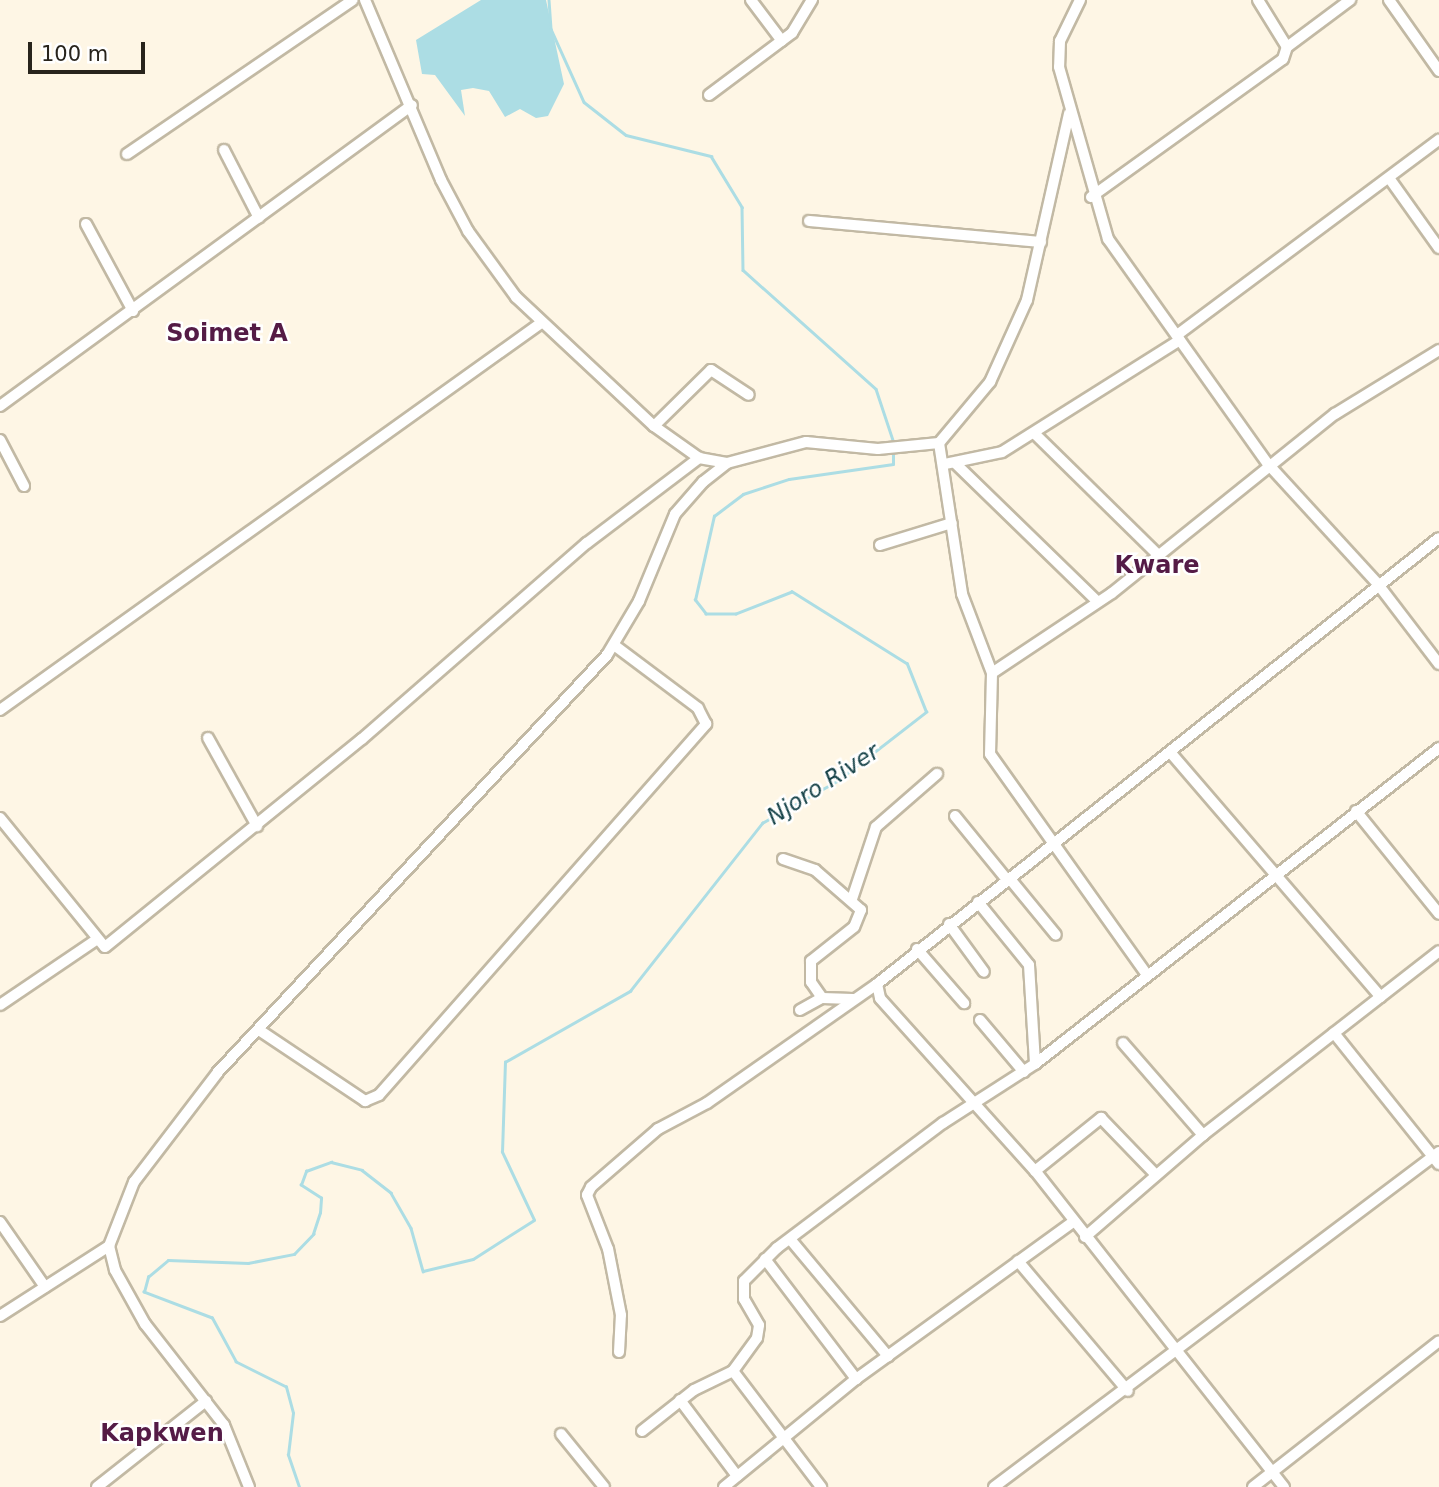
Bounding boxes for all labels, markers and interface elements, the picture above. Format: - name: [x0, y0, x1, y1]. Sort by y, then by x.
- scale bar: [32, 28, 149, 72]
- text: 100 m: [41, 42, 108, 66]
- district label: Soimet A: [166, 320, 288, 348]
- district label: Kware: [1114, 552, 1200, 580]
- water label: Njoro River: [762, 738, 884, 830]
- district label: Kapkwen: [100, 1420, 224, 1448]

